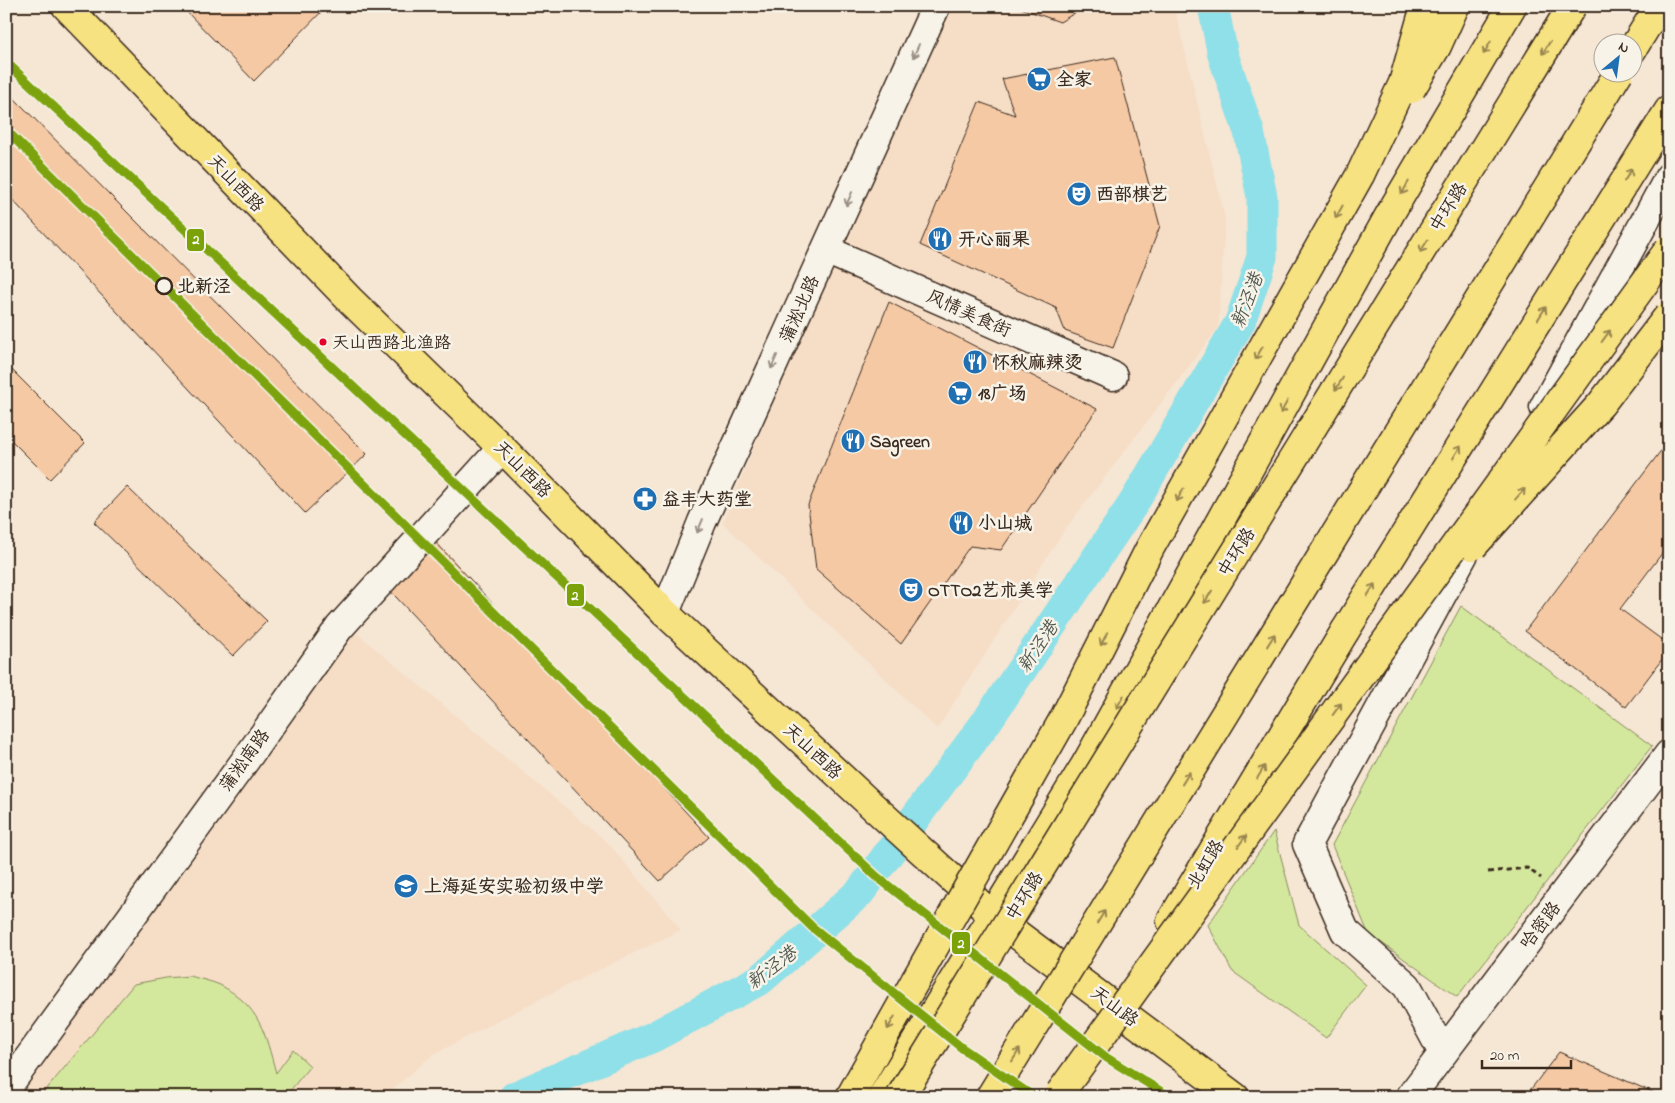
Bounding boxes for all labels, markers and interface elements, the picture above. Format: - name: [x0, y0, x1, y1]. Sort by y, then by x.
- north arrow: [1592, 32, 1642, 82]
- text: N: [1614, 36, 1633, 59]
- one-way arrow: [1541, 40, 1551, 54]
- one-way arrow: [1482, 41, 1492, 55]
- one-way arrow: [911, 43, 920, 58]
- supermarket icon: 全家: [1026, 66, 1052, 92]
- place label: 全家: [1056, 68, 1092, 94]
- street label: 天山西路: [200, 149, 269, 219]
- one-way arrow: [1623, 169, 1633, 183]
- street label: 中环路: [1424, 178, 1475, 238]
- theatre icon: 西部棋艺: [1066, 181, 1092, 207]
- one-way arrow: [1400, 181, 1410, 196]
- place label: 西部棋艺: [1096, 183, 1168, 209]
- one-way arrow: [843, 191, 853, 206]
- one-way arrow: [1334, 204, 1344, 219]
- restaurant icon: 开心丽果: [927, 226, 953, 252]
- line badge: 2: [186, 228, 205, 252]
- place label: 开心丽果: [958, 228, 1030, 254]
- text: 2: [192, 230, 200, 251]
- one-way arrow: [1419, 238, 1429, 252]
- water label: 新泾港: [1226, 268, 1272, 332]
- street label: 蒲淞北路: [774, 272, 827, 348]
- place label: 北新泾: [177, 275, 231, 301]
- marker: 北新泾: [155, 277, 173, 295]
- street label: 风情美食街: [922, 285, 1015, 345]
- one-way arrow: [1538, 307, 1548, 321]
- one-way arrow: [1601, 329, 1611, 343]
- place label: 天山西路北渔路: [332, 331, 451, 356]
- marker: 天山西路北渔路: [318, 337, 328, 347]
- one-way arrow: [1254, 346, 1264, 360]
- restaurant icon: 怀秋麻辣烫: [962, 349, 988, 375]
- place label: 怀秋麻辣烫: [992, 351, 1082, 377]
- one-way arrow: [769, 354, 779, 369]
- one-way arrow: [1334, 377, 1344, 391]
- supermarket icon: 18广场: [947, 380, 973, 406]
- place label: 18广场: [978, 382, 1026, 408]
- one-way arrow: [1278, 399, 1288, 414]
- restaurant icon: Sagreen: [840, 428, 866, 454]
- place label: Sagreen: [870, 430, 930, 457]
- street label: 天山西路: [487, 436, 556, 505]
- one-way arrow: [1452, 445, 1462, 459]
- pharmacy icon: 益丰大药堂: [632, 486, 658, 512]
- one-way arrow: [1174, 487, 1184, 502]
- place label: 益丰大药堂: [662, 488, 752, 514]
- one-way arrow: [1514, 488, 1526, 501]
- restaurant icon: 小山城: [948, 510, 974, 536]
- place label: 小山城: [978, 512, 1032, 538]
- one-way arrow: [695, 518, 704, 533]
- street label: 中环路: [1212, 523, 1263, 583]
- theatre icon: OTTO2艺术美学: [898, 577, 924, 603]
- place label: OTTO2艺术美学: [928, 579, 1053, 605]
- line badge: 2: [566, 583, 585, 607]
- one-way arrow: [1366, 583, 1376, 597]
- text: 2: [571, 586, 579, 607]
- one-way arrow: [1203, 590, 1213, 604]
- water label: 新泾港: [1012, 615, 1067, 679]
- one-way arrow: [1099, 631, 1109, 646]
- one-way arrow: [1266, 633, 1276, 647]
- one-way arrow: [1115, 695, 1125, 709]
- one-way arrow: [1332, 702, 1342, 716]
- street label: 天山西路: [776, 718, 847, 787]
- street label: 蒲淞南路: [214, 724, 277, 798]
- one-way arrow: [1256, 765, 1266, 779]
- one-way arrow: [1181, 772, 1191, 786]
- one-way arrow: [1237, 834, 1247, 848]
- street label: 北虹路: [1182, 835, 1232, 895]
- street label: 中环路: [1000, 867, 1051, 927]
- school or university icon: 上海延安实验初级中学: [393, 873, 419, 899]
- place label: 上海延安实验初级中学: [424, 875, 604, 901]
- street label: 哈密路: [1515, 897, 1568, 956]
- one-way arrow: [1096, 910, 1106, 924]
- line badge: 2: [951, 931, 971, 955]
- text: 2: [957, 934, 965, 955]
- water label: 新泾港: [742, 940, 805, 997]
- street label: 天山路: [1084, 981, 1143, 1034]
- one-way arrow: [886, 1016, 896, 1030]
- scale bar: [1482, 1038, 1571, 1070]
- text: 20 m: [1490, 1045, 1520, 1067]
- one-way arrow: [1011, 1049, 1021, 1063]

